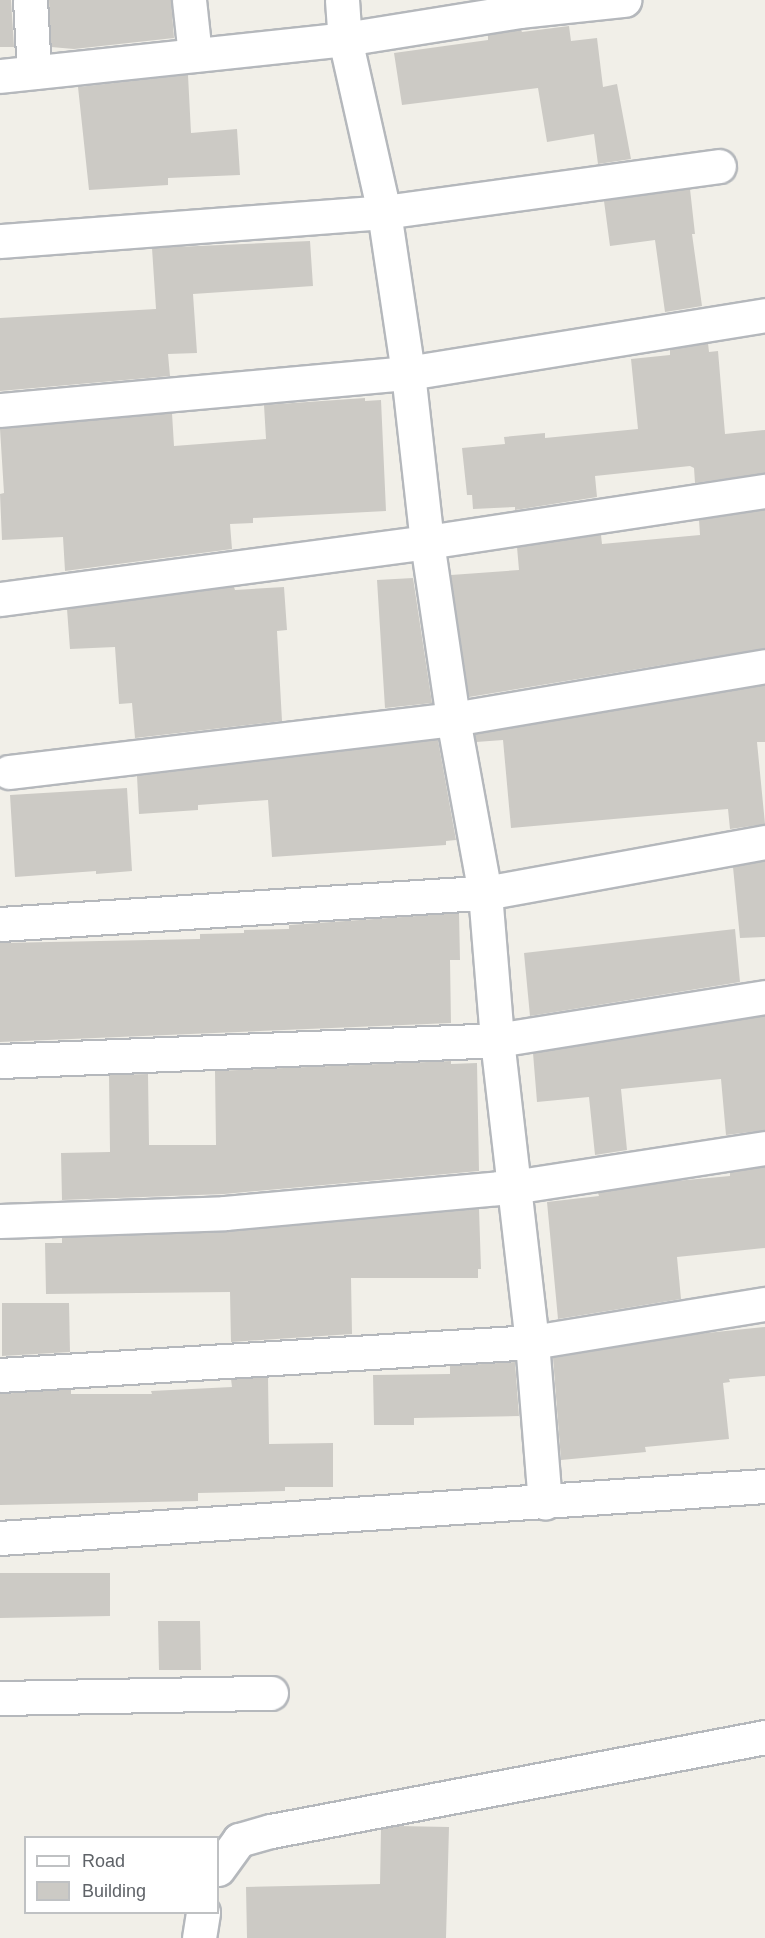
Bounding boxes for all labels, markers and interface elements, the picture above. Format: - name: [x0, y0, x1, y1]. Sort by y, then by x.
- legend: [24, 1836, 219, 1914]
- text: Road: [82, 1851, 125, 1871]
- text: Building: [82, 1881, 146, 1901]

